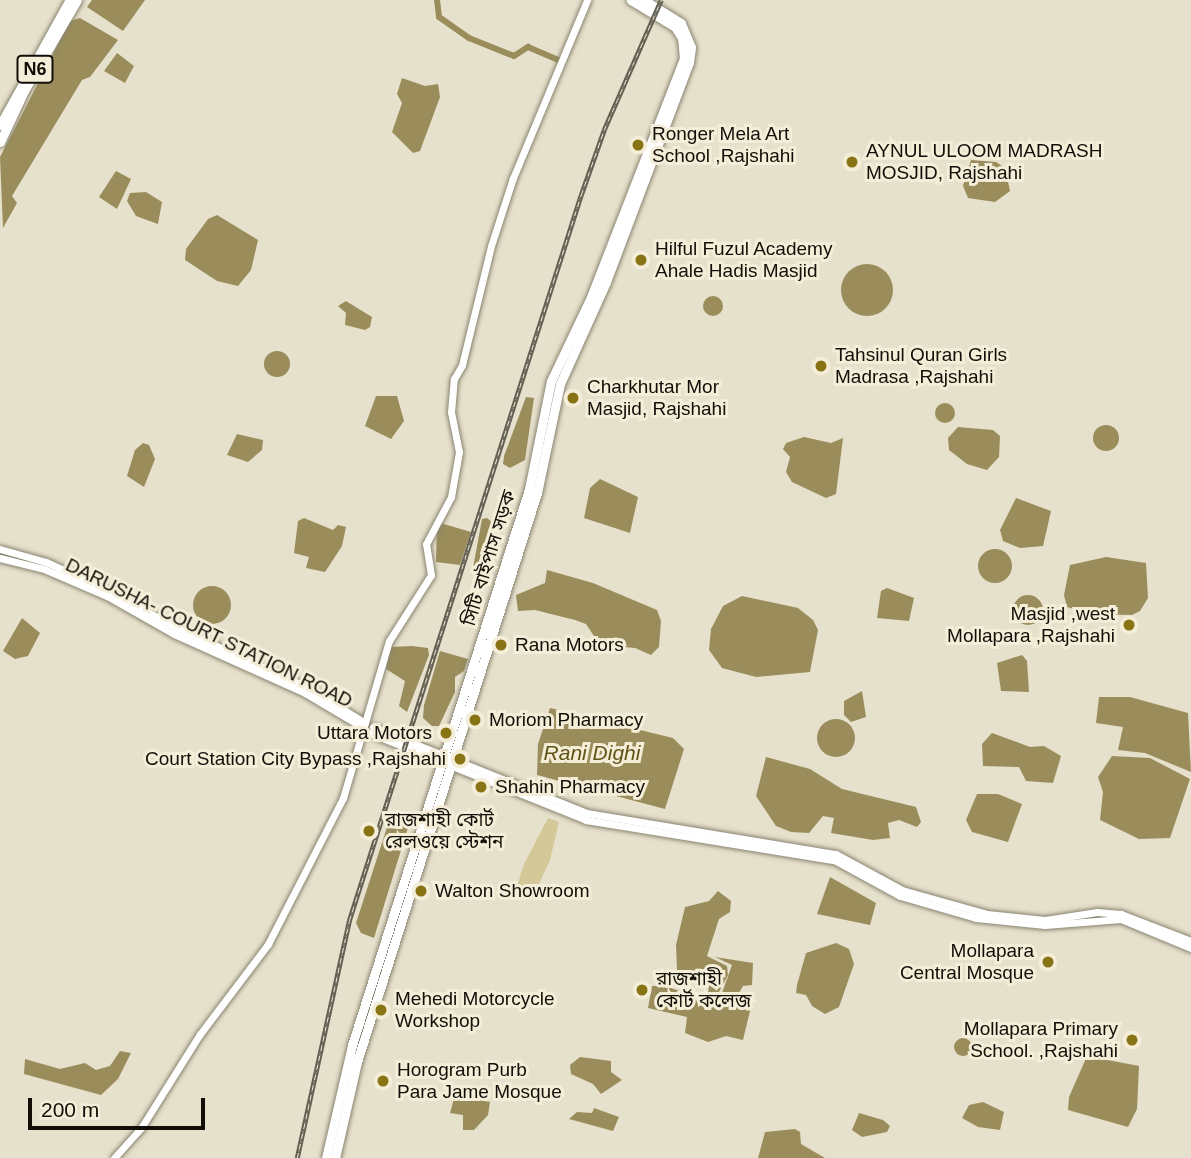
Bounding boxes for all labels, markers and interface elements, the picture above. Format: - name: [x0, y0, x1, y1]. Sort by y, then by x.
- road number: N6: [16, 55, 54, 84]
- place label: Ronger Mela Art School ,Rajshahi: [652, 123, 795, 167]
- marker: Ronger Mela Art School ,Rajshahi: [630, 137, 646, 153]
- place label: AYNUL ULOOM MADRASH MOSJID, Rajshahi: [866, 140, 1103, 184]
- marker: AYNUL ULOOM MADRASH MOSJID, Rajshahi: [844, 154, 860, 170]
- place label: Hilful Fuzul Academy Ahale Hadis Masjid: [655, 238, 833, 282]
- marker: Hilful Fuzul Academy Ahale Hadis Masjid: [633, 252, 649, 268]
- place label: Tahsinul Quran Girls Madrasa ,Rajshahi: [835, 344, 1007, 388]
- marker: Tahsinul Quran Girls Madrasa ,Rajshahi: [813, 358, 829, 374]
- place label: Charkhutar Mor Masjid, Rajshahi: [587, 376, 726, 420]
- marker: Charkhutar Mor Masjid, Rajshahi: [565, 390, 581, 406]
- street label: সিটি বাইপাস সড়ক: [458, 487, 520, 629]
- street label: DARUSHA- COURT STATION ROAD: [62, 553, 356, 713]
- place label: Masjid ,west Mollapara ,Rajshahi: [947, 603, 1115, 647]
- marker: Masjid ,west Mollapara ,Rajshahi: [1121, 617, 1137, 633]
- place label: Rana Motors: [515, 634, 624, 656]
- marker: Rana Motors: [493, 637, 509, 653]
- place label: Moriom Pharmacy: [489, 709, 643, 731]
- marker: Moriom Pharmacy: [467, 712, 483, 728]
- place label: Uttara Motors: [317, 722, 432, 744]
- marker: Uttara Motors: [438, 725, 454, 741]
- water label: Rani Dighi: [544, 740, 640, 766]
- place label: Court Station City Bypass ,Rajshahi: [145, 748, 446, 770]
- marker: Court Station City Bypass ,Rajshahi: [452, 751, 468, 767]
- place label: Shahin Pharmacy: [495, 776, 645, 798]
- marker: Shahin Pharmacy: [473, 779, 489, 795]
- place label: রাজশাহী কোর্ট রেলওয়ে স্টেশন: [385, 809, 504, 853]
- marker: রাজশাহী কোর্ট রেলওয়ে স্টেশন: [359, 821, 379, 841]
- place label: Walton Showroom: [435, 880, 590, 902]
- marker: Walton Showroom: [413, 883, 429, 899]
- place label: Mollapara Central Mosque: [900, 940, 1034, 984]
- marker: Mollapara Central Mosque: [1040, 954, 1056, 970]
- place label: রাজশাহী কোর্ট কলেজ: [656, 968, 751, 1012]
- marker: রাজশাহী কোর্ট কলেজ: [634, 982, 650, 998]
- place label: Mehedi Motorcycle Workshop: [395, 988, 554, 1032]
- marker: Mehedi Motorcycle Workshop: [373, 1002, 389, 1018]
- place label: Mollapara Primary School. ,Rajshahi: [964, 1018, 1118, 1062]
- marker: Mollapara Primary School. ,Rajshahi: [1124, 1032, 1140, 1048]
- place label: Horogram Purb Para Jame Mosque: [397, 1059, 562, 1103]
- marker: Horogram Purb Para Jame Mosque: [375, 1073, 391, 1089]
- scale bar: [32, 1084, 208, 1128]
- text: 200 m: [41, 1098, 99, 1121]

